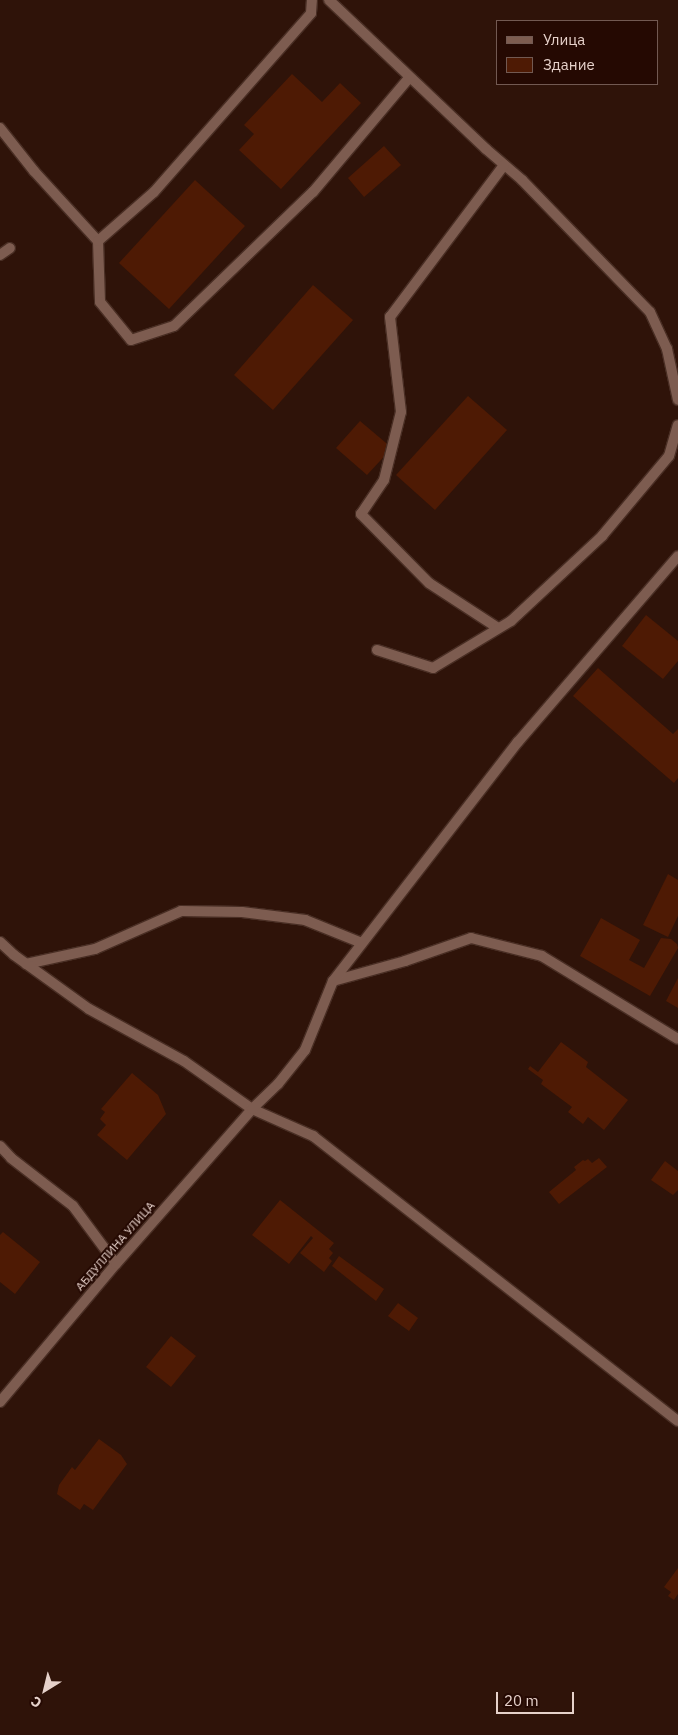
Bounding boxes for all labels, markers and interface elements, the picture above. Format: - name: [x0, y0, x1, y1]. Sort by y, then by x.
- legend: [496, 20, 658, 85]
- text: Улица: [543, 30, 585, 49]
- text: Здание: [543, 55, 595, 74]
- street label: АБДУЛЛИНА УЛИЦА: [72, 1198, 158, 1294]
- north arrow: [20, 1665, 70, 1715]
- scale bar: [498, 1682, 576, 1714]
- text: 20 m: [504, 1691, 539, 1710]
- text: С: [27, 1692, 45, 1712]

